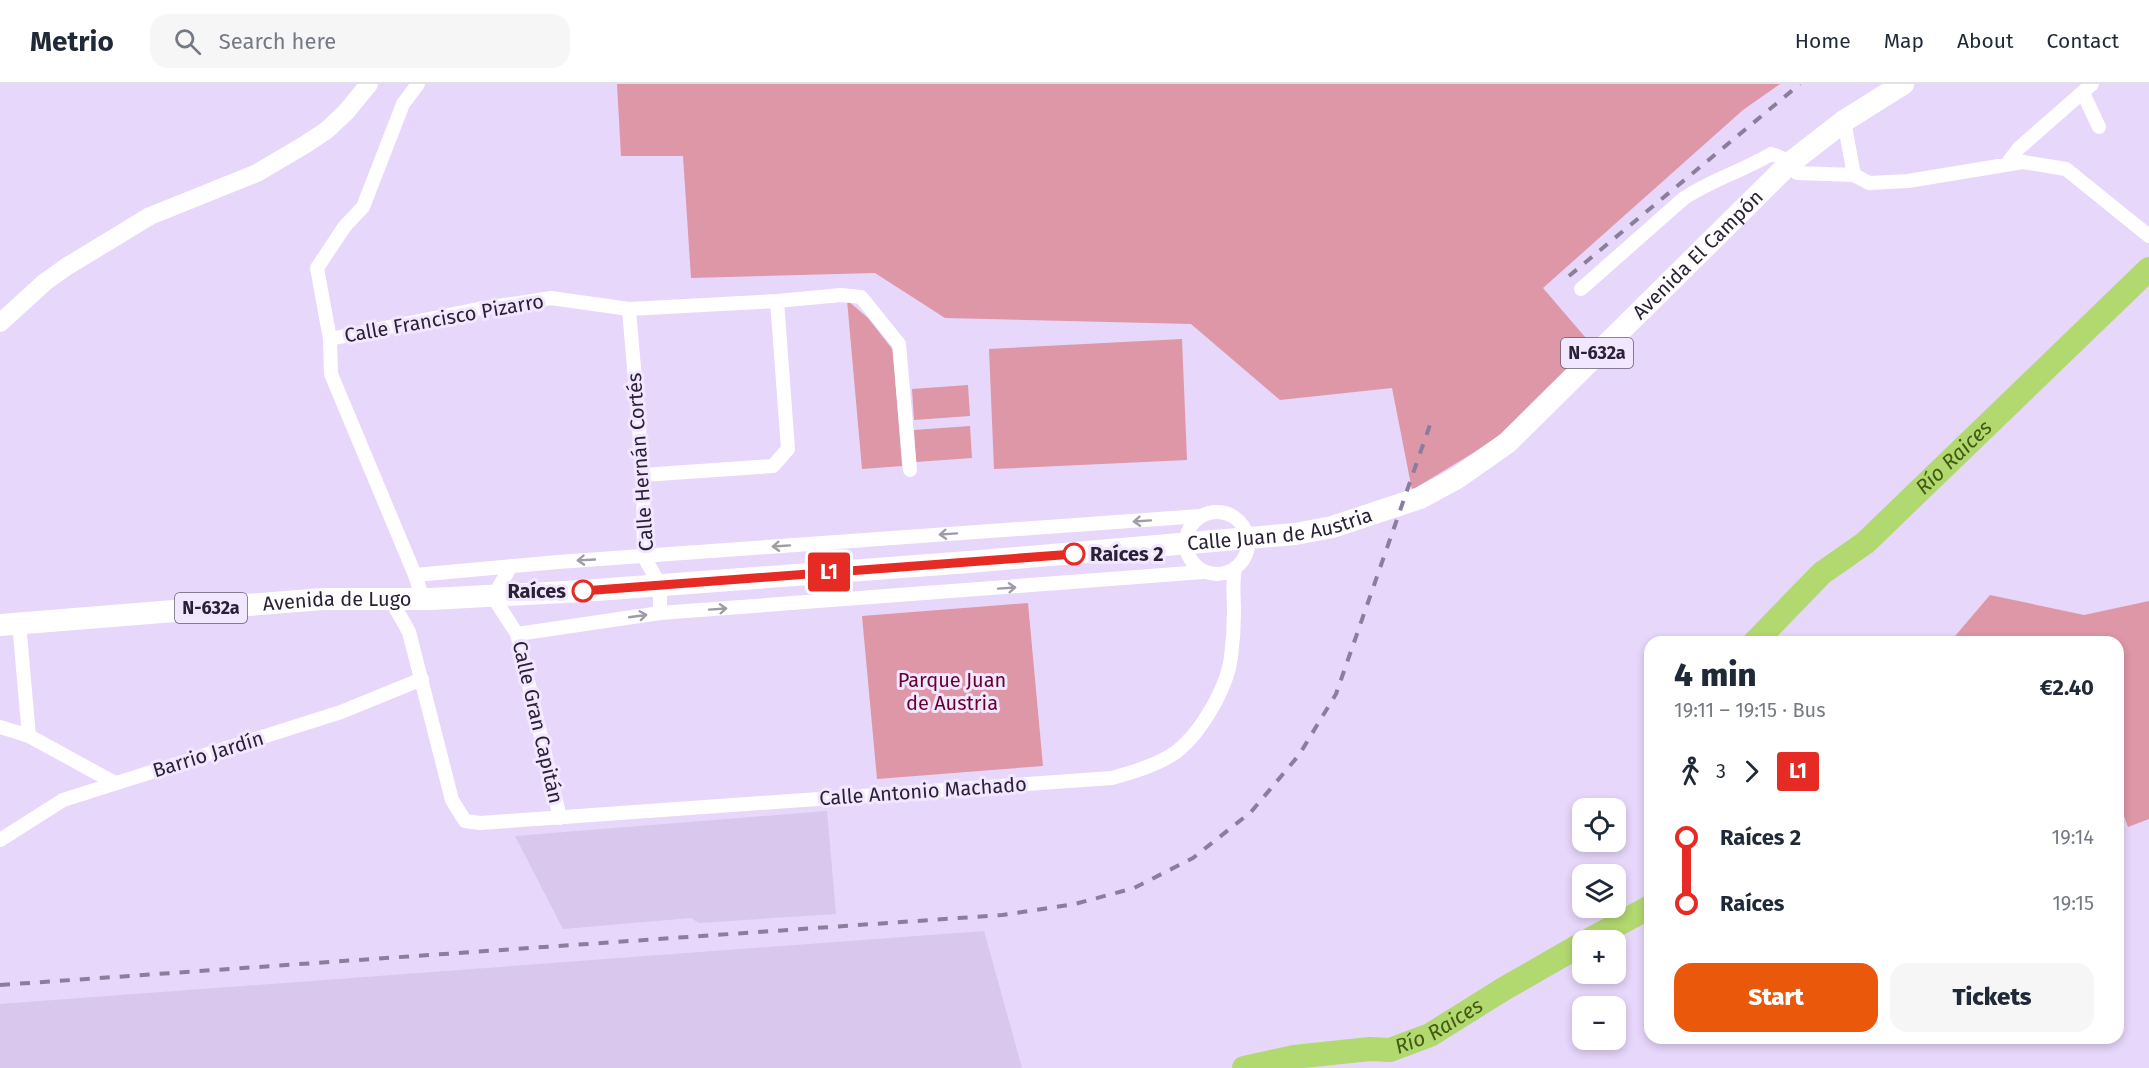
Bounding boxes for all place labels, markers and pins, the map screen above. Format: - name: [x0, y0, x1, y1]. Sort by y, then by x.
- place label: Raíces 2: [1090, 542, 1164, 566]
- marker: Raíces 2: [1063, 543, 1085, 565]
- place label: Raíces: [507, 579, 566, 603]
- marker: Raíces: [572, 580, 594, 602]

